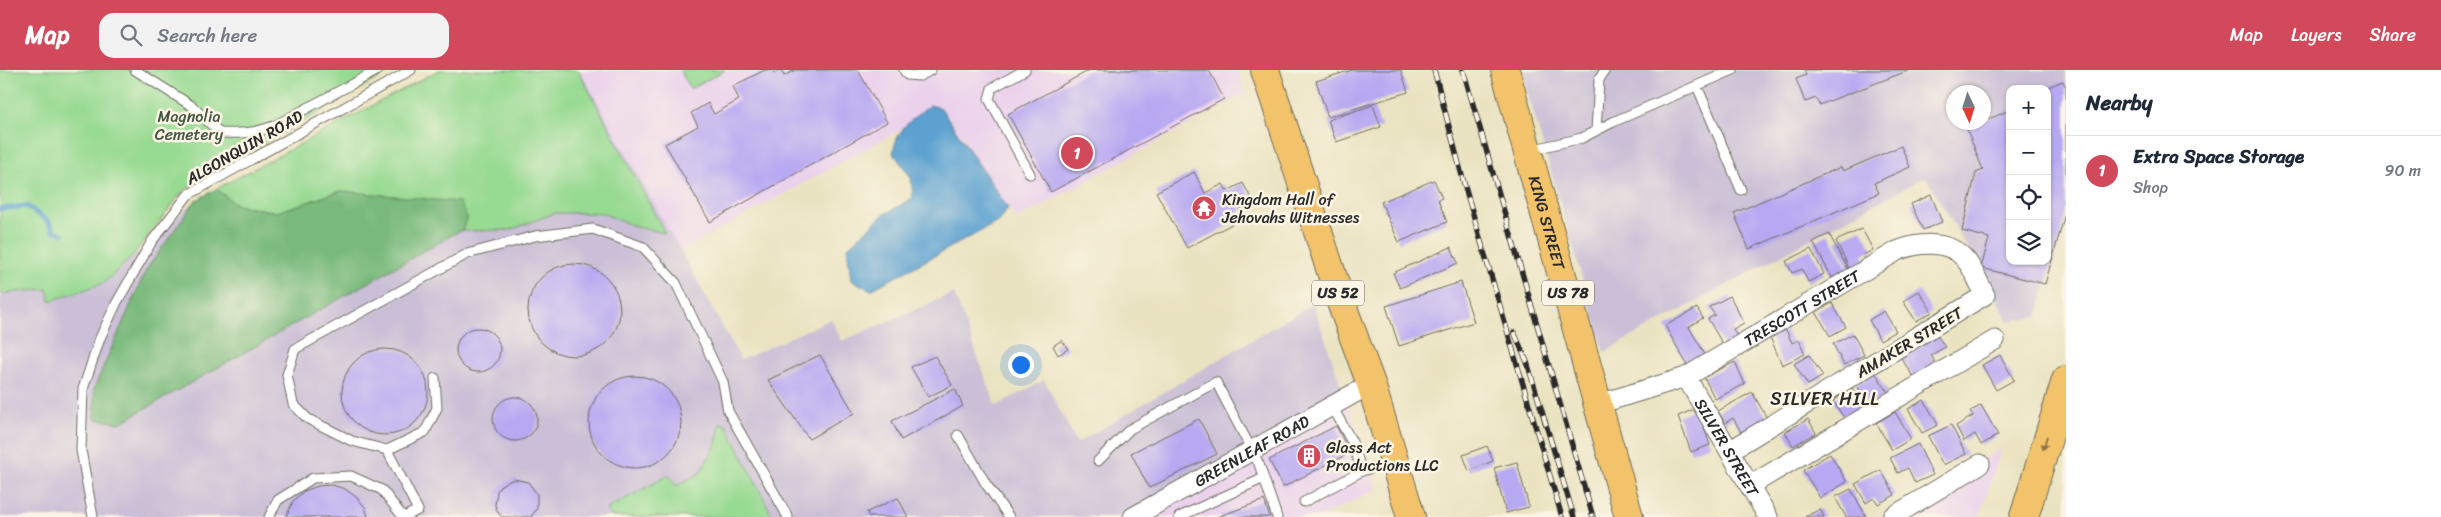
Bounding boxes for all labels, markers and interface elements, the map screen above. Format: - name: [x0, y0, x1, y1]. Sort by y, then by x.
- search box: [99, 13, 449, 58]
- text: Map: [25, 14, 69, 56]
- text: Search here: [157, 19, 257, 52]
- text: Map: [2230, 19, 2263, 51]
- text: Layers: [2291, 19, 2342, 51]
- text: Share: [2370, 19, 2416, 51]
- icon: search: [117, 21, 145, 49]
- text: Nearby: [2086, 84, 2152, 122]
- north arrow: [1946, 85, 1991, 130]
- map controls: [2006, 85, 2051, 265]
- button: +: [2006, 85, 2051, 130]
- park label: Magnolia Cemetery: [155, 102, 224, 149]
- street label: ALGONQUIN ROAD: [179, 102, 309, 193]
- button: −: [2006, 130, 2051, 175]
- pin: 1: [1061, 134, 1093, 172]
- text: Extra Space Storage: [2133, 140, 2304, 173]
- text: 1: [2099, 156, 2105, 185]
- text: 90 m: [2385, 156, 2421, 185]
- street label: KING STREET: [1520, 172, 1574, 274]
- text: Shop: [2133, 173, 2168, 202]
- button: locate: [2006, 175, 2051, 220]
- place label: Kingdom Hall of Jehovahs Witnesses: [1221, 185, 1360, 232]
- temple icon: Kingdom Hall of Jehovahs Witnesses: [1191, 195, 1217, 221]
- button: layers: [2006, 220, 2051, 265]
- street label: TRESCOTT STREET: [1738, 261, 1867, 355]
- road number: US 52: [1312, 280, 1364, 306]
- road number: US 78: [1542, 280, 1594, 306]
- street label: AMAKER STREET: [1849, 298, 1970, 387]
- your location: [1008, 352, 1034, 378]
- district label: SILVER HILL: [1770, 383, 1880, 415]
- street label: SILVER STREET: [1686, 392, 1768, 503]
- street label: GREENLEAF ROAD: [1189, 407, 1315, 495]
- place label: Glass Act Productions LLC: [1326, 433, 1439, 480]
- one-way arrow: [2041, 435, 2049, 450]
- building icon: Glass Act Productions LLC: [1296, 443, 1322, 469]

